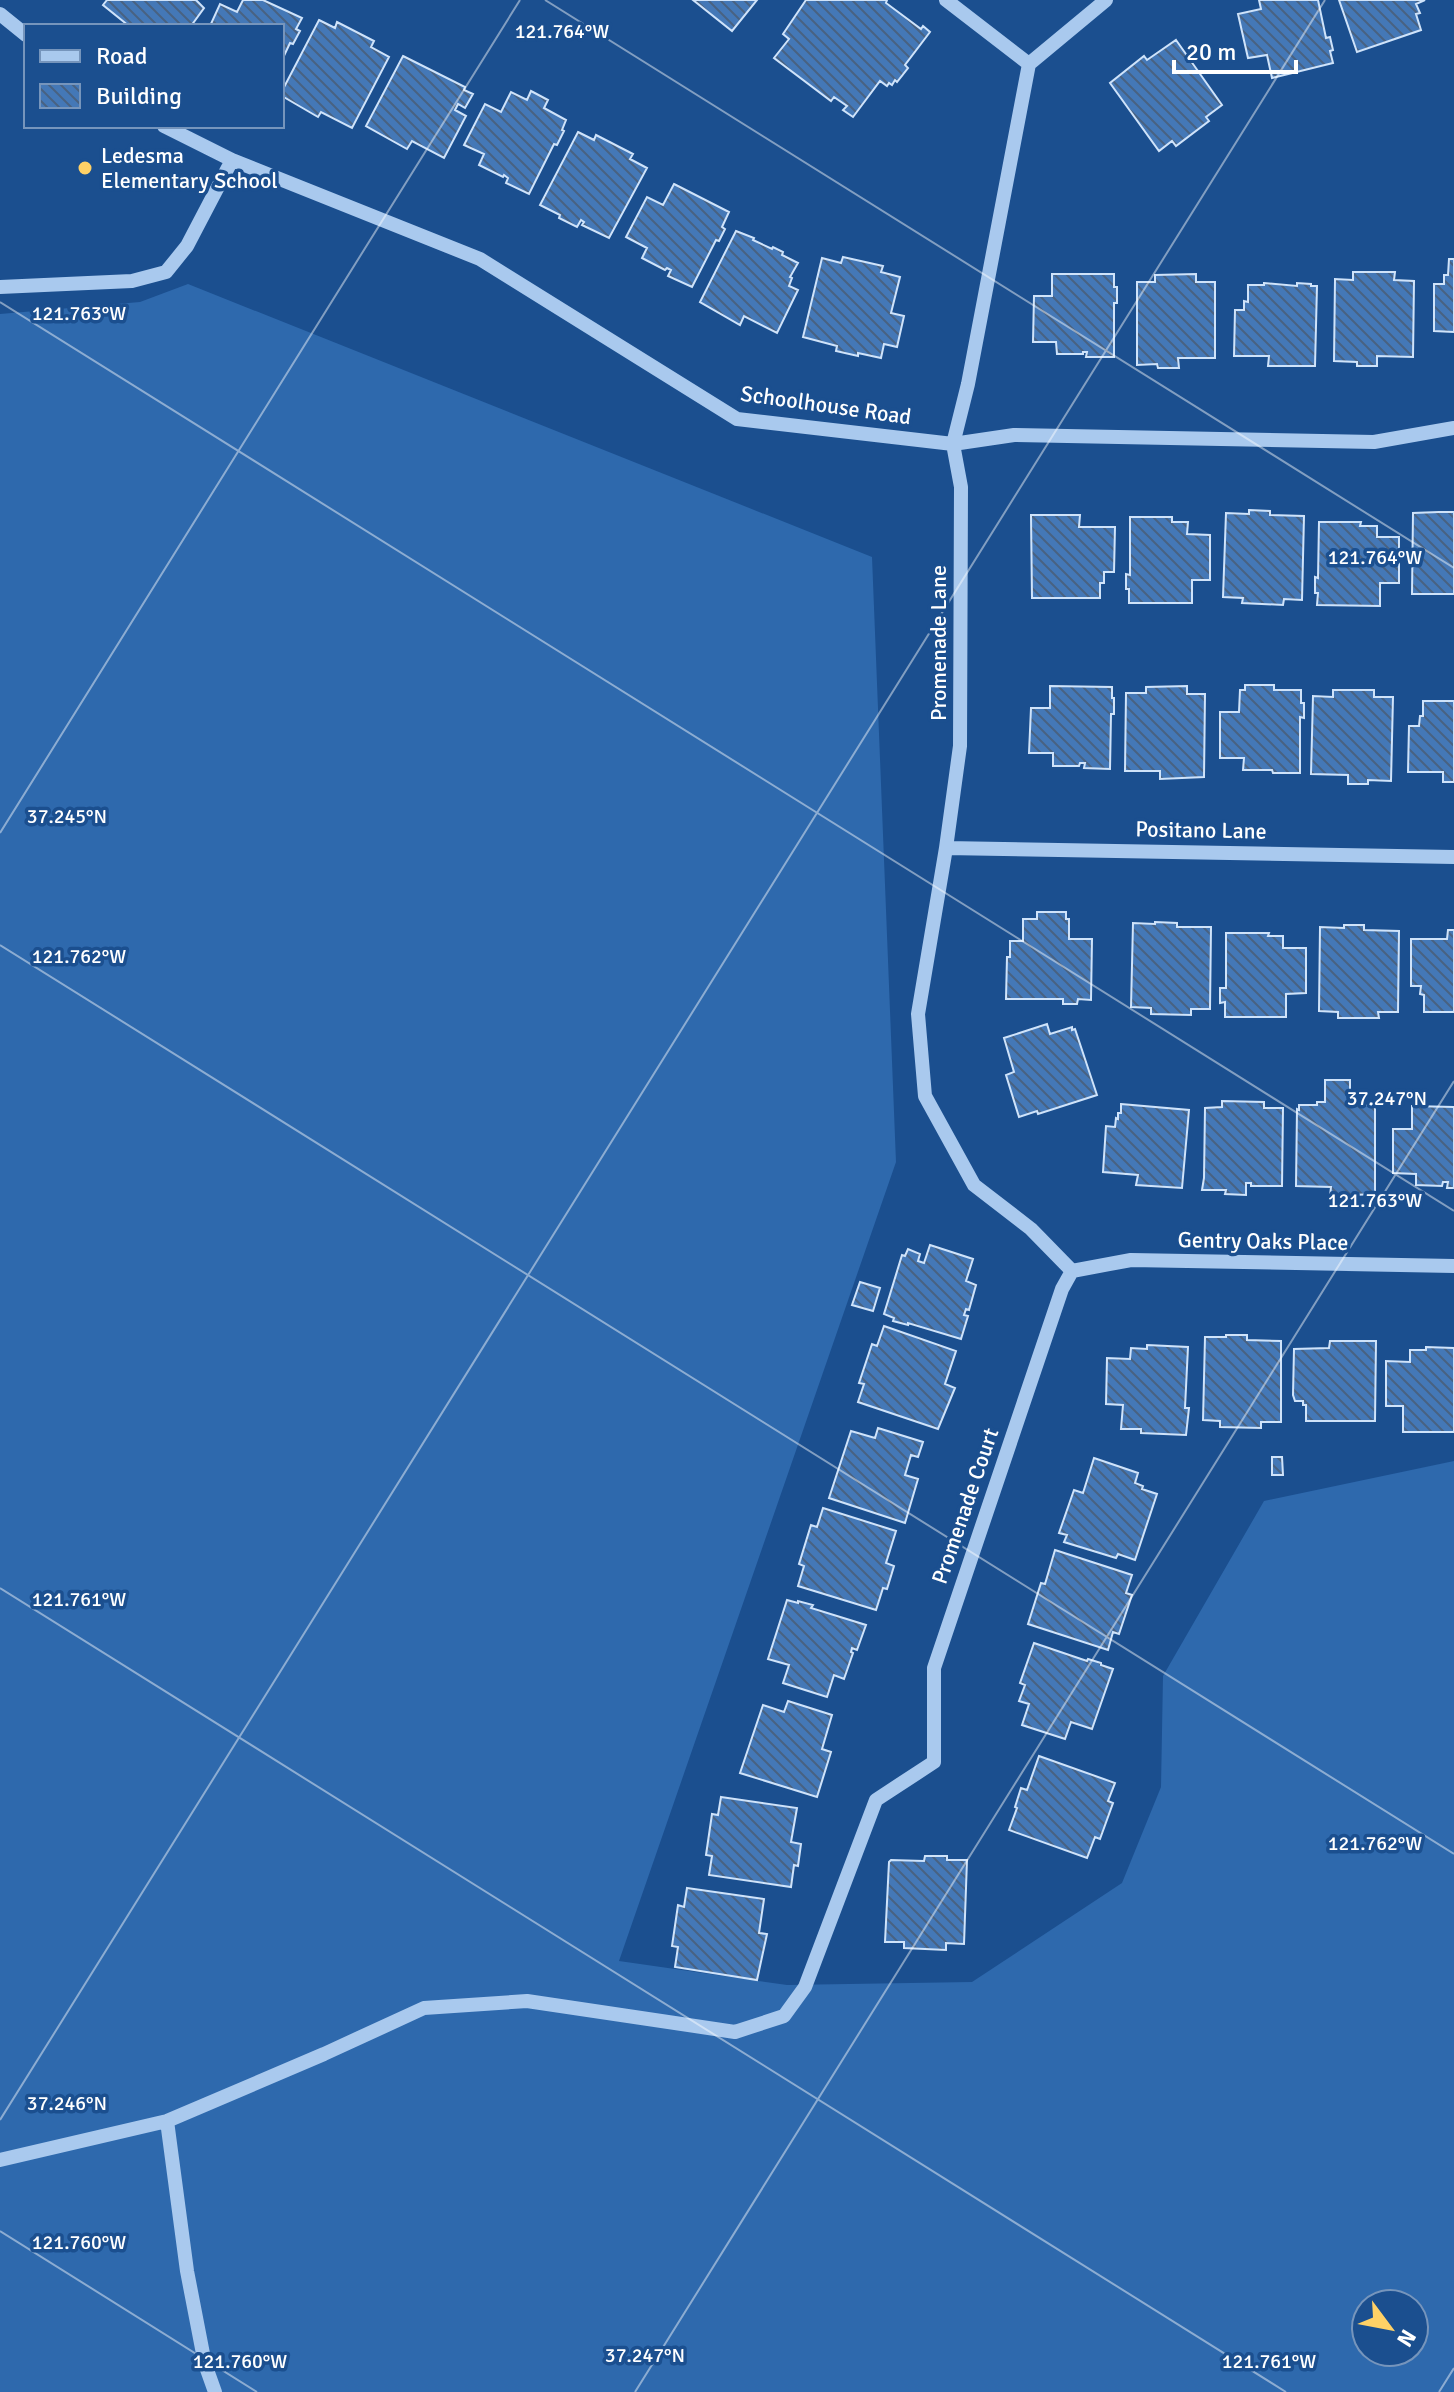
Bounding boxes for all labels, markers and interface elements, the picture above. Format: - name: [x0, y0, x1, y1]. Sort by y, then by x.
- text: 121.764°W: [515, 19, 609, 44]
- legend: [24, 24, 284, 128]
- scale bar: [1174, 24, 1296, 74]
- text: 20 m: [1186, 37, 1236, 67]
- text: Road: [96, 41, 147, 71]
- text: Building: [96, 81, 182, 111]
- place label: Ledesma Elementary School: [101, 142, 278, 194]
- marker: Ledesma Elementary School: [76, 159, 94, 177]
- text: 121.763°W: [32, 301, 126, 326]
- street label: Schoolhouse Road: [739, 380, 913, 430]
- text: 121.764°W: [1328, 545, 1422, 570]
- street label: Promenade Lane: [925, 565, 952, 721]
- text: 37.245°N: [27, 804, 107, 829]
- street label: Positano Lane: [1135, 815, 1267, 845]
- text: 121.762°W: [32, 944, 126, 969]
- text: 37.247°N: [1347, 1086, 1427, 1111]
- text: 121.763°W: [1328, 1188, 1422, 1213]
- street label: Gentry Oaks Place: [1177, 1226, 1349, 1256]
- street label: Promenade Court: [926, 1424, 1004, 1588]
- text: 121.761°W: [32, 1587, 126, 1612]
- text: 121.762°W: [1328, 1831, 1422, 1856]
- text: 37.246°N: [27, 2091, 107, 2116]
- text: 121.760°W: [32, 2230, 126, 2255]
- north arrow: [1350, 2288, 1430, 2368]
- text: N: [1391, 2325, 1422, 2352]
- text: 37.247°N: [605, 2343, 685, 2368]
- text: 121.760°W: [193, 2349, 287, 2374]
- text: 121.761°W: [1222, 2349, 1316, 2374]

